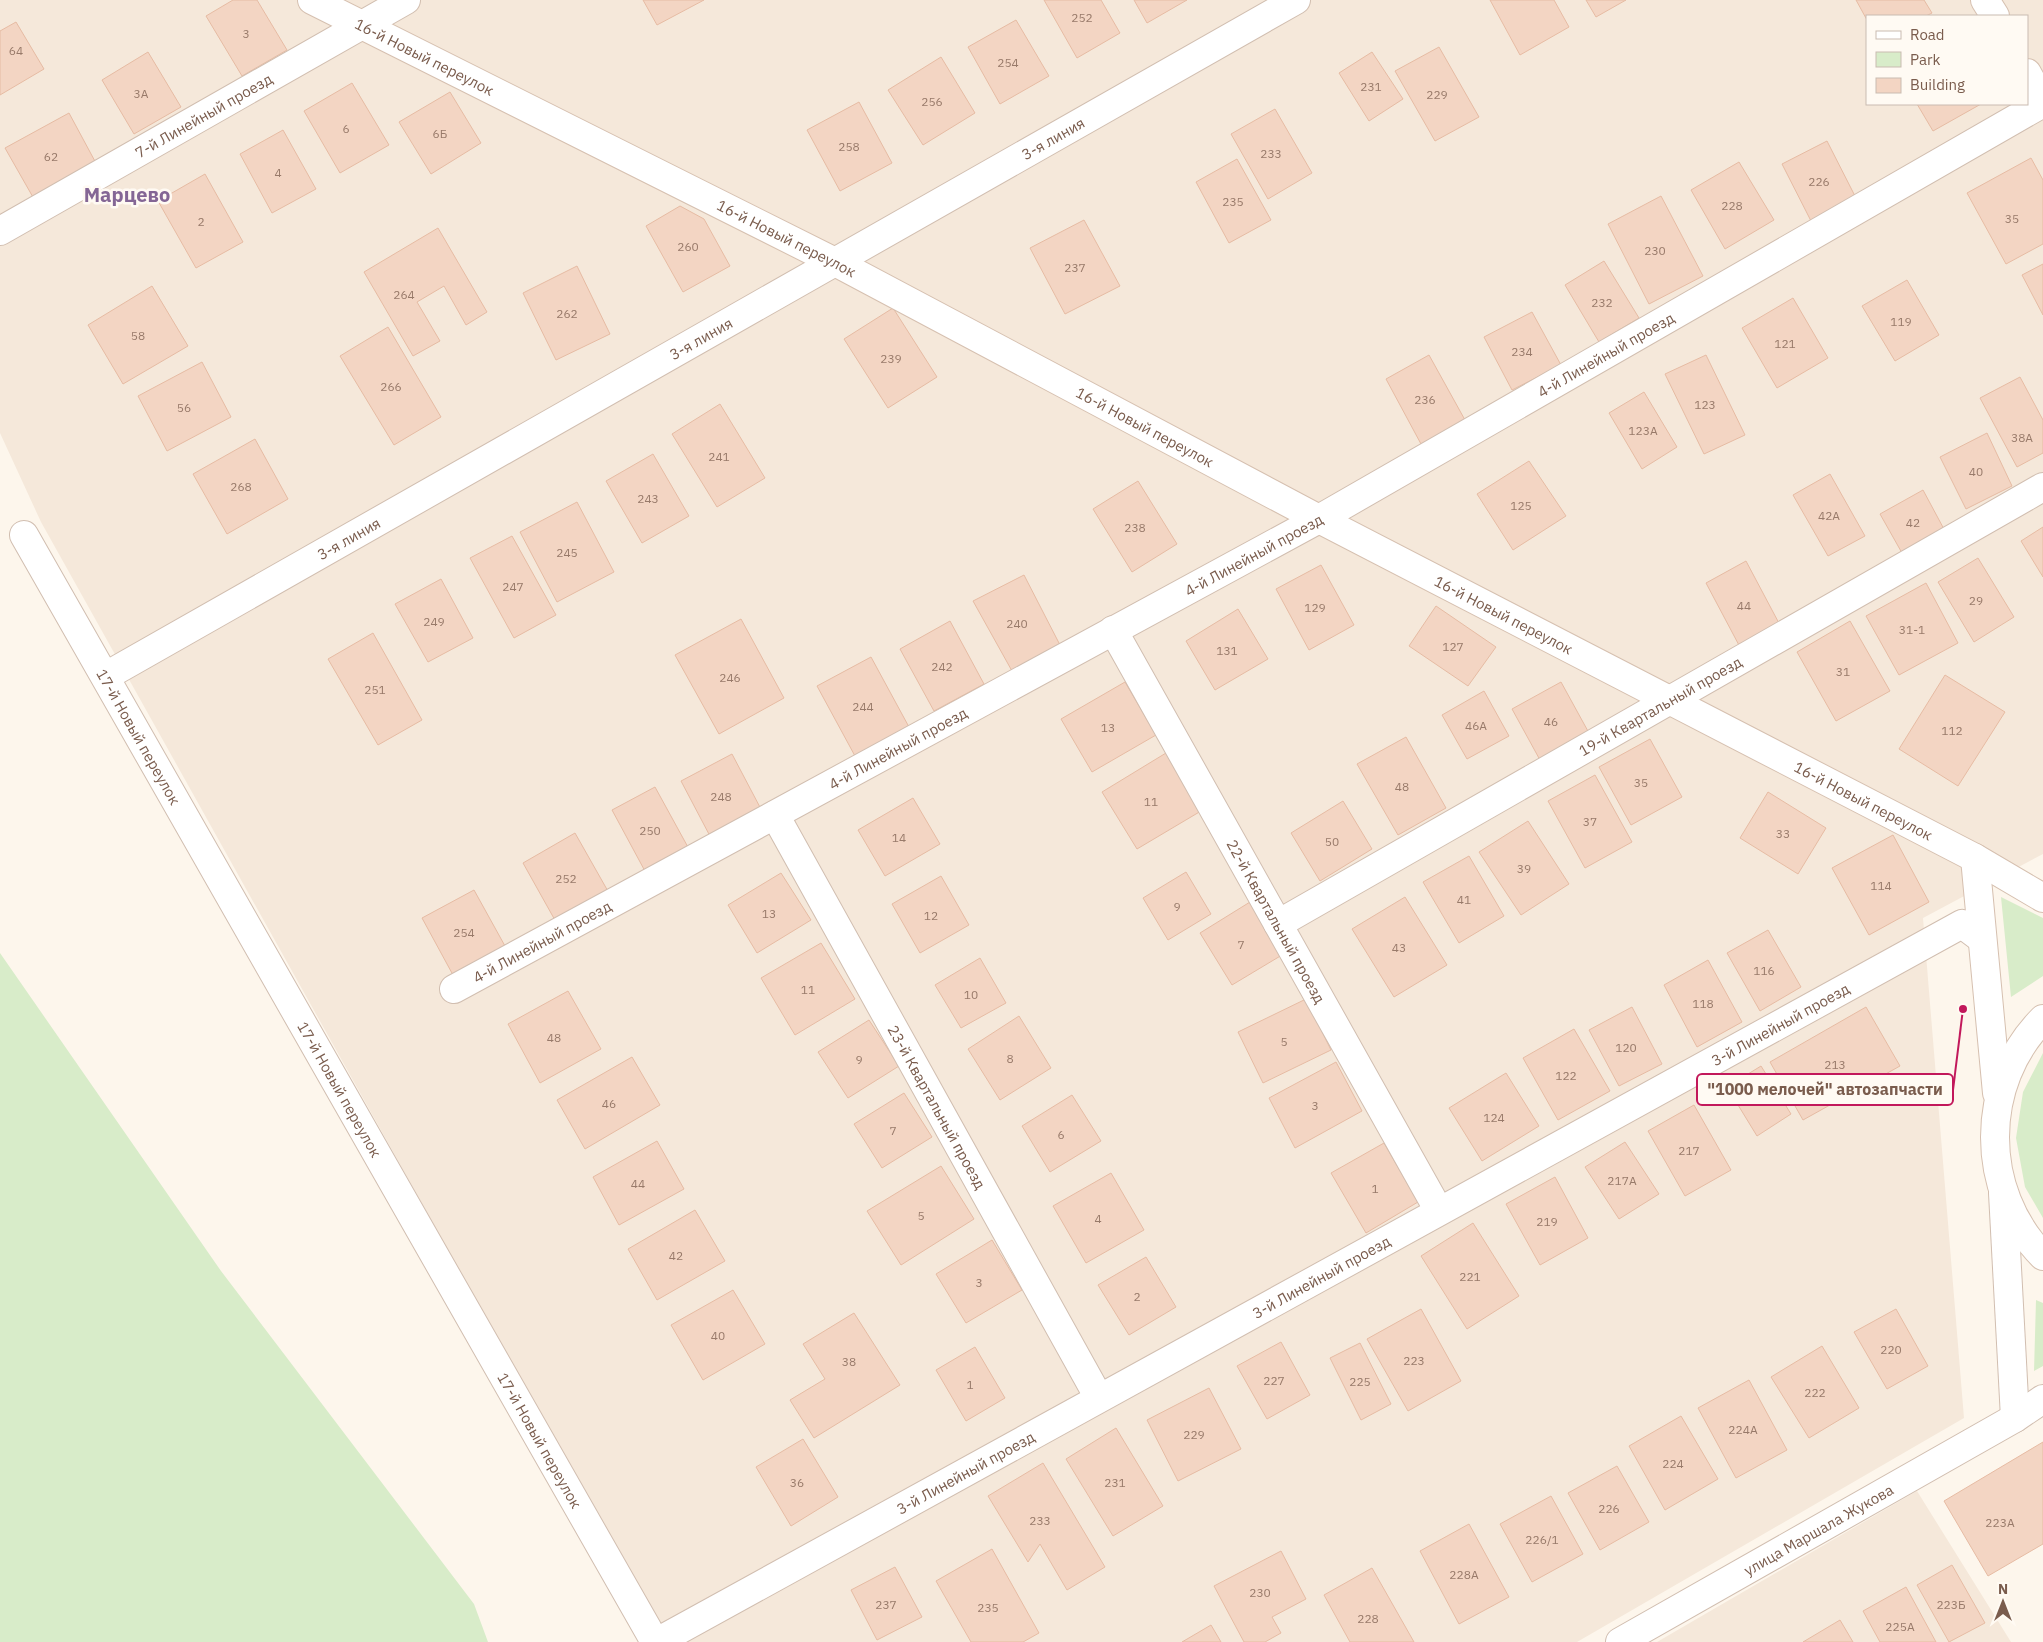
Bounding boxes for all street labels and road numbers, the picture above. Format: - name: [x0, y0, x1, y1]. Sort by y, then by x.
- street label: 16-й Новый переулок: [352, 14, 497, 99]
- street label: 7-й Линейный проезд: [131, 69, 275, 162]
- street label: 3-я линия: [1018, 113, 1088, 164]
- street label: 16-й Новый переулок: [714, 195, 859, 281]
- street label: 4-й Линейный проезд: [1534, 307, 1678, 401]
- street label: 3-я линия: [666, 313, 736, 364]
- street label: 16-й Новый переулок: [1073, 382, 1217, 471]
- street label: 4-й Линейный проезд: [1181, 509, 1326, 600]
- street label: 3-я линия: [314, 513, 384, 564]
- street label: 16-й Новый переулок: [1431, 571, 1576, 658]
- street label: 19-й Квартальный проезд: [1575, 652, 1745, 760]
- street label: 17-й Новый переулок: [93, 665, 185, 808]
- street label: 4-й Линейный проезд: [825, 703, 970, 793]
- street label: 16-й Новый переулок: [1791, 757, 1936, 844]
- street label: 22-й Квартальный проезд: [1223, 836, 1330, 1007]
- street label: 4-й Линейный проезд: [469, 896, 614, 987]
- street label: 3-й Линейный проезд: [1708, 978, 1853, 1070]
- street label: 17-й Новый переулок: [294, 1018, 386, 1161]
- street label: 23-й Квартальный проезд: [884, 1022, 990, 1192]
- street label: 3-й Линейный проезд: [1249, 1231, 1394, 1322]
- street label: 17-й Новый переулок: [494, 1369, 586, 1512]
- street label: 3-й Линейный проезд: [893, 1427, 1038, 1518]
- street label: улица Маршала Жукова: [1740, 1480, 1896, 1579]

